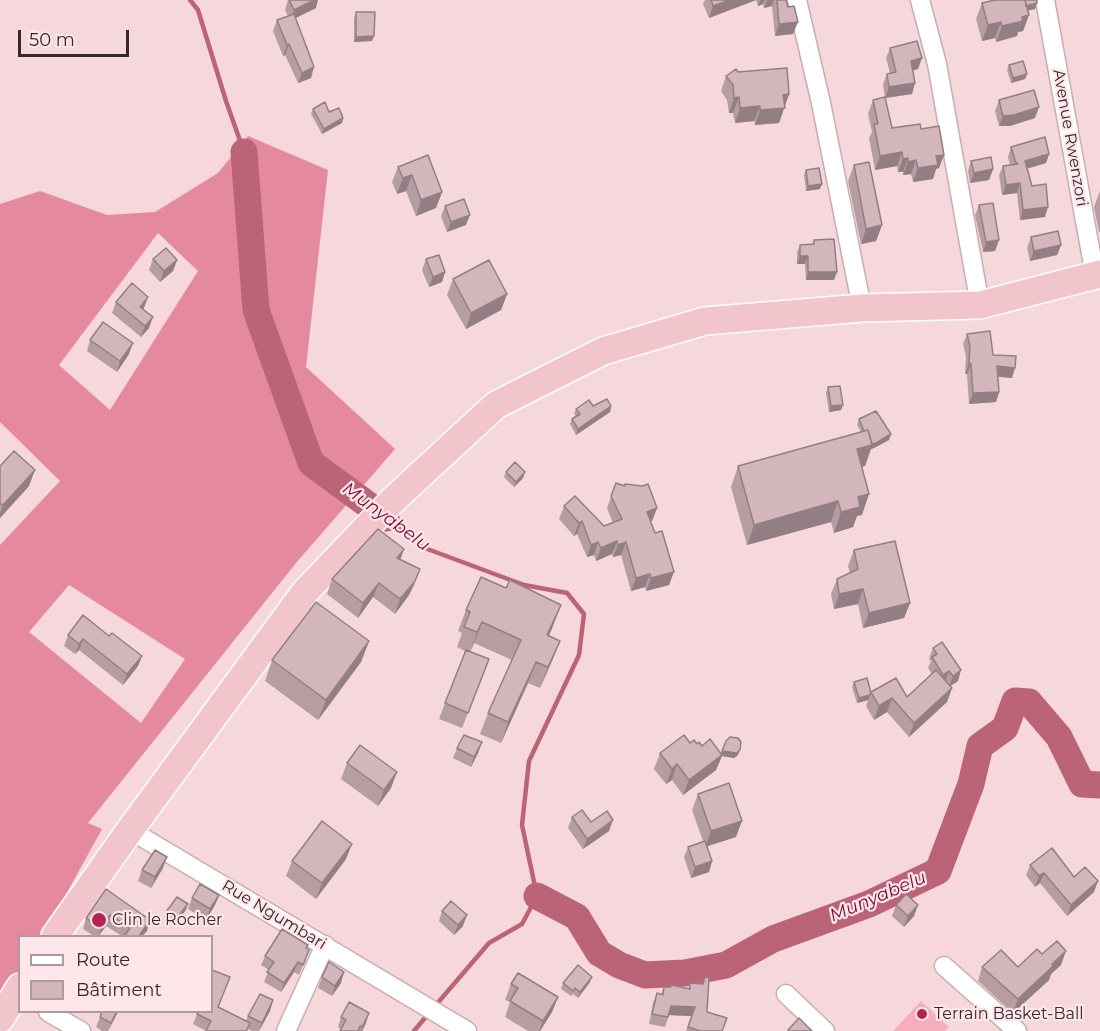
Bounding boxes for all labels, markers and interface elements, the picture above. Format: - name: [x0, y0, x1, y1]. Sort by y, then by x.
- scale bar: [21, 18, 132, 56]
- text: 50 m: [29, 29, 75, 51]
- street label: Avenue Rwenzori: [1048, 68, 1092, 208]
- water label: Munyabelu: [338, 478, 434, 556]
- water label: Munyabelu: [826, 867, 930, 927]
- street label: Rue Ngumbari: [218, 876, 330, 954]
- place label: Clin le Rocher: [112, 910, 223, 930]
- marker: Clin le Rocher: [90, 911, 108, 929]
- legend: [18, 935, 213, 1013]
- text: Route: [76, 949, 130, 971]
- text: Bâtiment: [76, 979, 162, 1001]
- place label: Terrain Basket-Ball: [934, 1004, 1084, 1024]
- marker: Terrain Basket-Ball: [915, 1007, 929, 1021]

